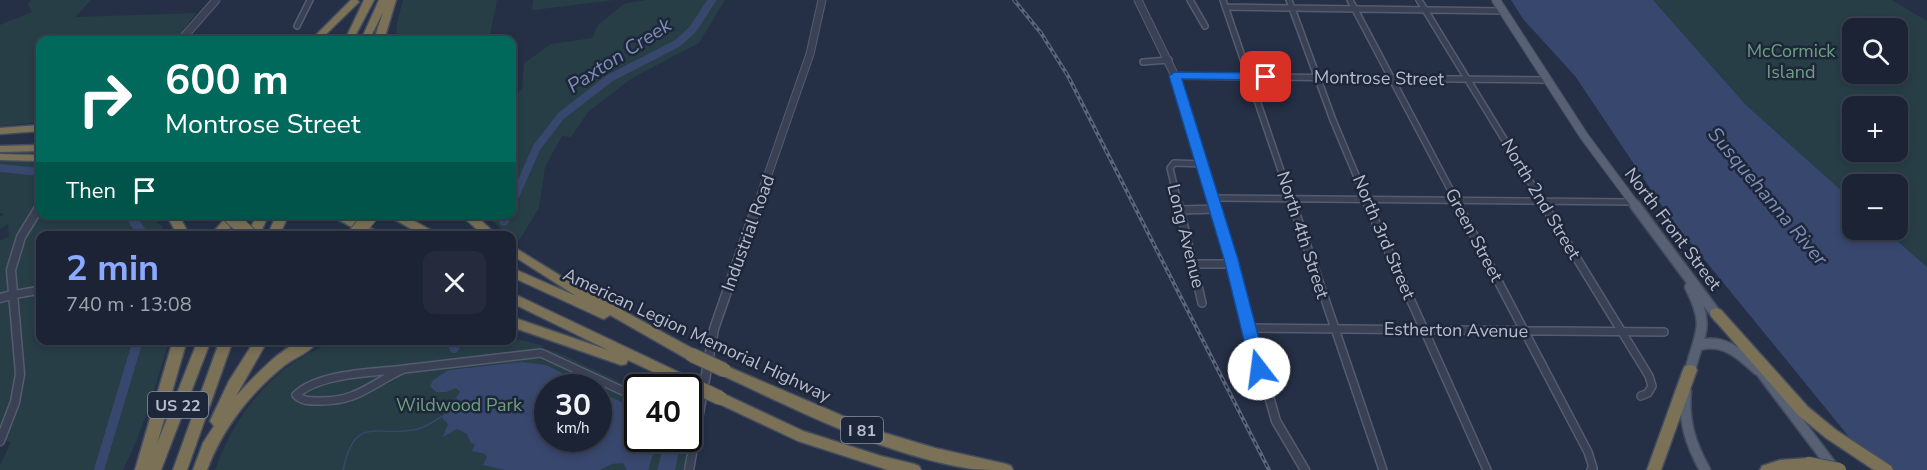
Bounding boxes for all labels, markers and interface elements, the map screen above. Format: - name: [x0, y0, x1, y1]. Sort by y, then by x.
- water label: Paxton Creek: [562, 11, 678, 99]
- map controls: [1842, 18, 1908, 240]
- button: search: [1842, 18, 1908, 84]
- park label: McCormick Island: [1747, 39, 1836, 84]
- pin: [1240, 51, 1291, 102]
- text: 600 m: [165, 52, 289, 109]
- icon: right: [66, 60, 144, 138]
- icon: arrive: [1249, 60, 1282, 93]
- street label: Montrose Street: [1314, 65, 1445, 91]
- button: +: [1842, 96, 1908, 162]
- text: Montrose Street: [165, 106, 360, 143]
- water label: Susquehanna River: [1702, 121, 1834, 272]
- street label: North 2nd Street: [1496, 134, 1587, 264]
- street label: North Front Street: [1619, 163, 1727, 296]
- street label: North 4th Street: [1271, 168, 1335, 302]
- street label: Industrial Road: [716, 171, 780, 295]
- street label: North 3rd Street: [1347, 171, 1421, 303]
- icon: arrive: [128, 174, 161, 207]
- button: −: [1842, 174, 1908, 240]
- text: Then: [66, 176, 116, 206]
- street label: Long Avenue: [1161, 181, 1211, 291]
- street label: Green Street: [1439, 184, 1509, 287]
- text: 2 min: [66, 244, 159, 293]
- button: close: [423, 251, 486, 314]
- street label: American Legion Memorial Highway: [559, 262, 835, 408]
- text: 740 m · 13:08: [66, 291, 192, 318]
- street label: Estherton Avenue: [1384, 317, 1528, 343]
- position arrow: [1227, 337, 1291, 401]
- speed limit sign: 40: [624, 374, 702, 452]
- text: 30: [555, 385, 591, 426]
- road number: US 22: [148, 392, 208, 418]
- park label: Wildwood Park: [396, 393, 523, 417]
- road number: I 81: [841, 417, 883, 443]
- text: km/h: [556, 418, 590, 438]

